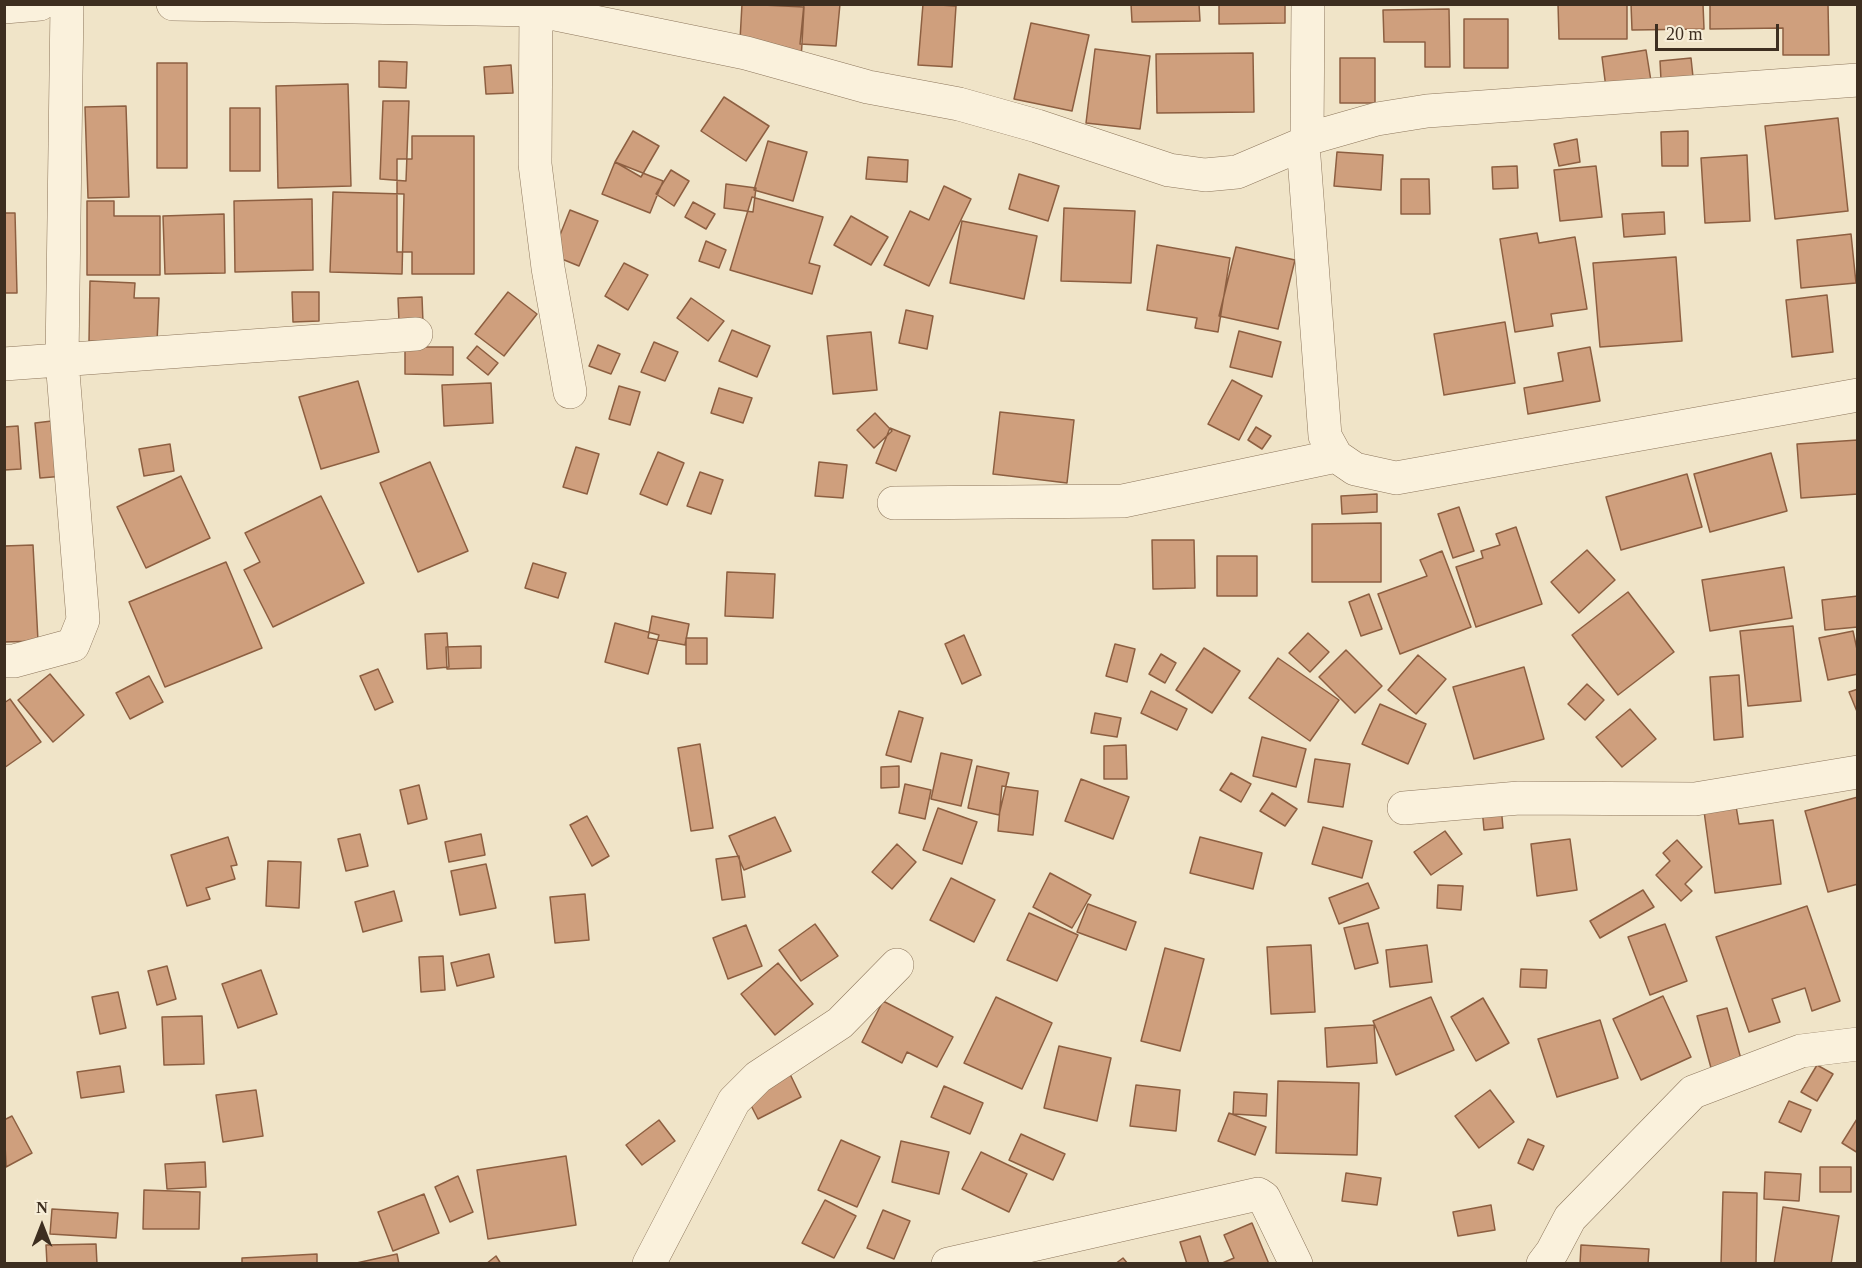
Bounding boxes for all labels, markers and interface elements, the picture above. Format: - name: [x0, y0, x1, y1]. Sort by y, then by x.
- scale bar: [1658, 12, 1782, 50]
- text: 20 m: [1666, 24, 1703, 44]
- north arrow: [12, 1196, 72, 1256]
- text: N: [36, 1199, 48, 1216]

